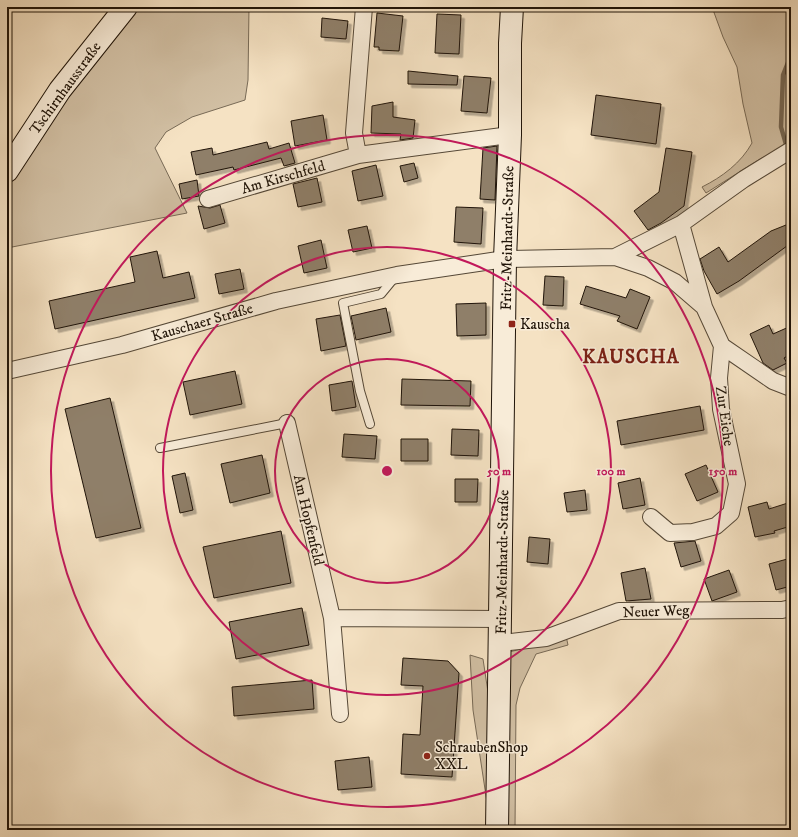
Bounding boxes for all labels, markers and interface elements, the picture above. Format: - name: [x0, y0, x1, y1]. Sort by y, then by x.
- street label: Tschirnhausstraße: [25, 38, 106, 138]
- street label: Am Kirschfeld: [239, 156, 328, 199]
- street label: Fritz-Meinhardt-Straße: [497, 165, 518, 311]
- street label: Kauschaer Straße: [149, 299, 255, 346]
- place label: Kauscha: [520, 315, 570, 334]
- marker: Kauscha: [507, 319, 517, 329]
- district label: KAUSCHA: [582, 346, 680, 369]
- street label: Zur Eiche: [711, 385, 738, 447]
- centre of rings: [380, 464, 394, 478]
- text: 50 m: [486, 464, 511, 479]
- text: 100 m: [597, 464, 625, 479]
- text: 150 m: [709, 464, 737, 479]
- street label: Am Hopfenfeld: [289, 473, 328, 568]
- street label: Fritz-Meinhardt-Straße: [492, 489, 513, 635]
- street label: Neuer Weg: [622, 601, 691, 622]
- place label: SchraubenShop XXL: [435, 738, 528, 774]
- marker: SchraubenShop XXL: [422, 751, 432, 761]

